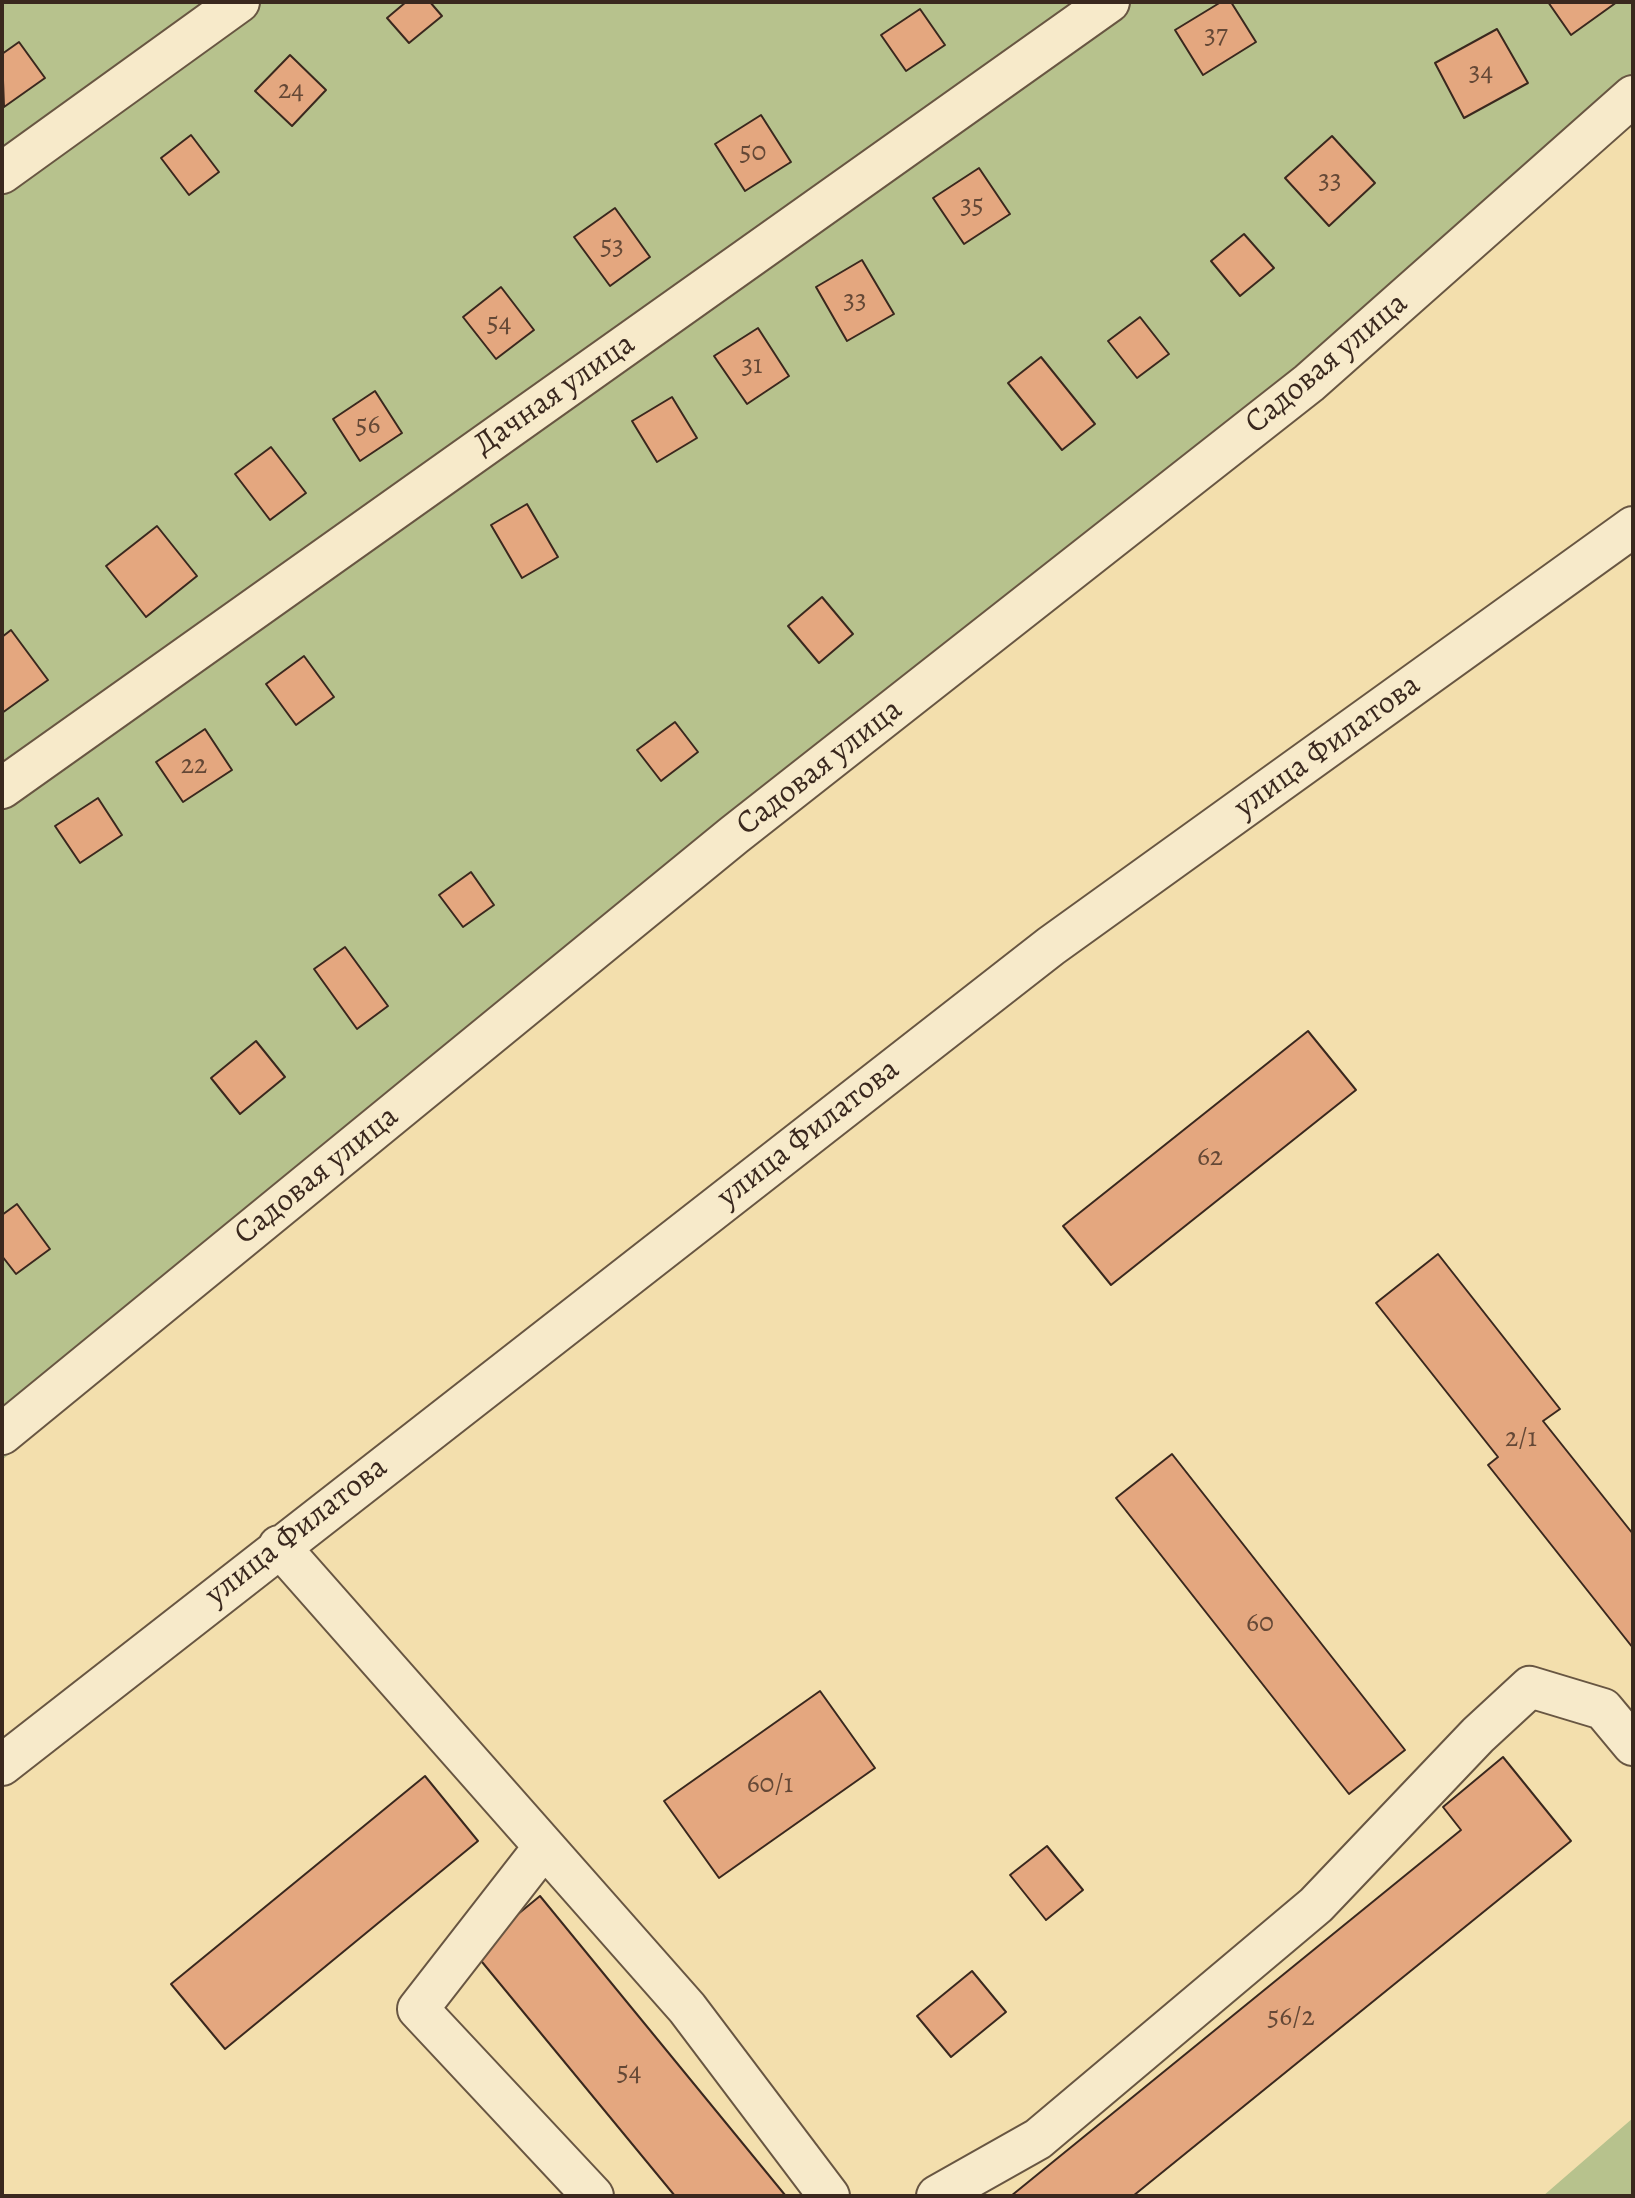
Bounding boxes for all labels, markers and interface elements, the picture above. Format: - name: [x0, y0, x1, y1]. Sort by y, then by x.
- house number: 37: [1204, 19, 1228, 53]
- house number: 34: [1469, 56, 1493, 90]
- house number: 24: [278, 74, 304, 108]
- house number: 50: [740, 136, 766, 170]
- house number: 33: [1318, 164, 1342, 198]
- house number: 35: [960, 189, 984, 223]
- house number: 53: [600, 230, 624, 264]
- house number: 33: [843, 284, 867, 318]
- street label: Садовая улица: [1238, 285, 1416, 443]
- house number: 54: [487, 307, 511, 341]
- street label: Дачная улица: [467, 326, 643, 464]
- house number: 31: [741, 349, 763, 383]
- house number: 56: [356, 409, 380, 443]
- street label: улица Филатова: [1228, 667, 1428, 827]
- street label: Садовая улица: [729, 691, 911, 845]
- house number: 22: [181, 749, 207, 783]
- street label: улица Филатова: [710, 1051, 908, 1217]
- street label: Садовая улица: [227, 1098, 407, 1254]
- house number: 62: [1197, 1141, 1223, 1175]
- house number: 2/1: [1505, 1422, 1537, 1456]
- street label: улица Филатова: [198, 1449, 396, 1615]
- house number: 60: [1246, 1607, 1274, 1641]
- house number: 60/1: [747, 1768, 793, 1802]
- house number: 56/2: [1267, 2001, 1315, 2035]
- house number: 54: [617, 2056, 641, 2090]

